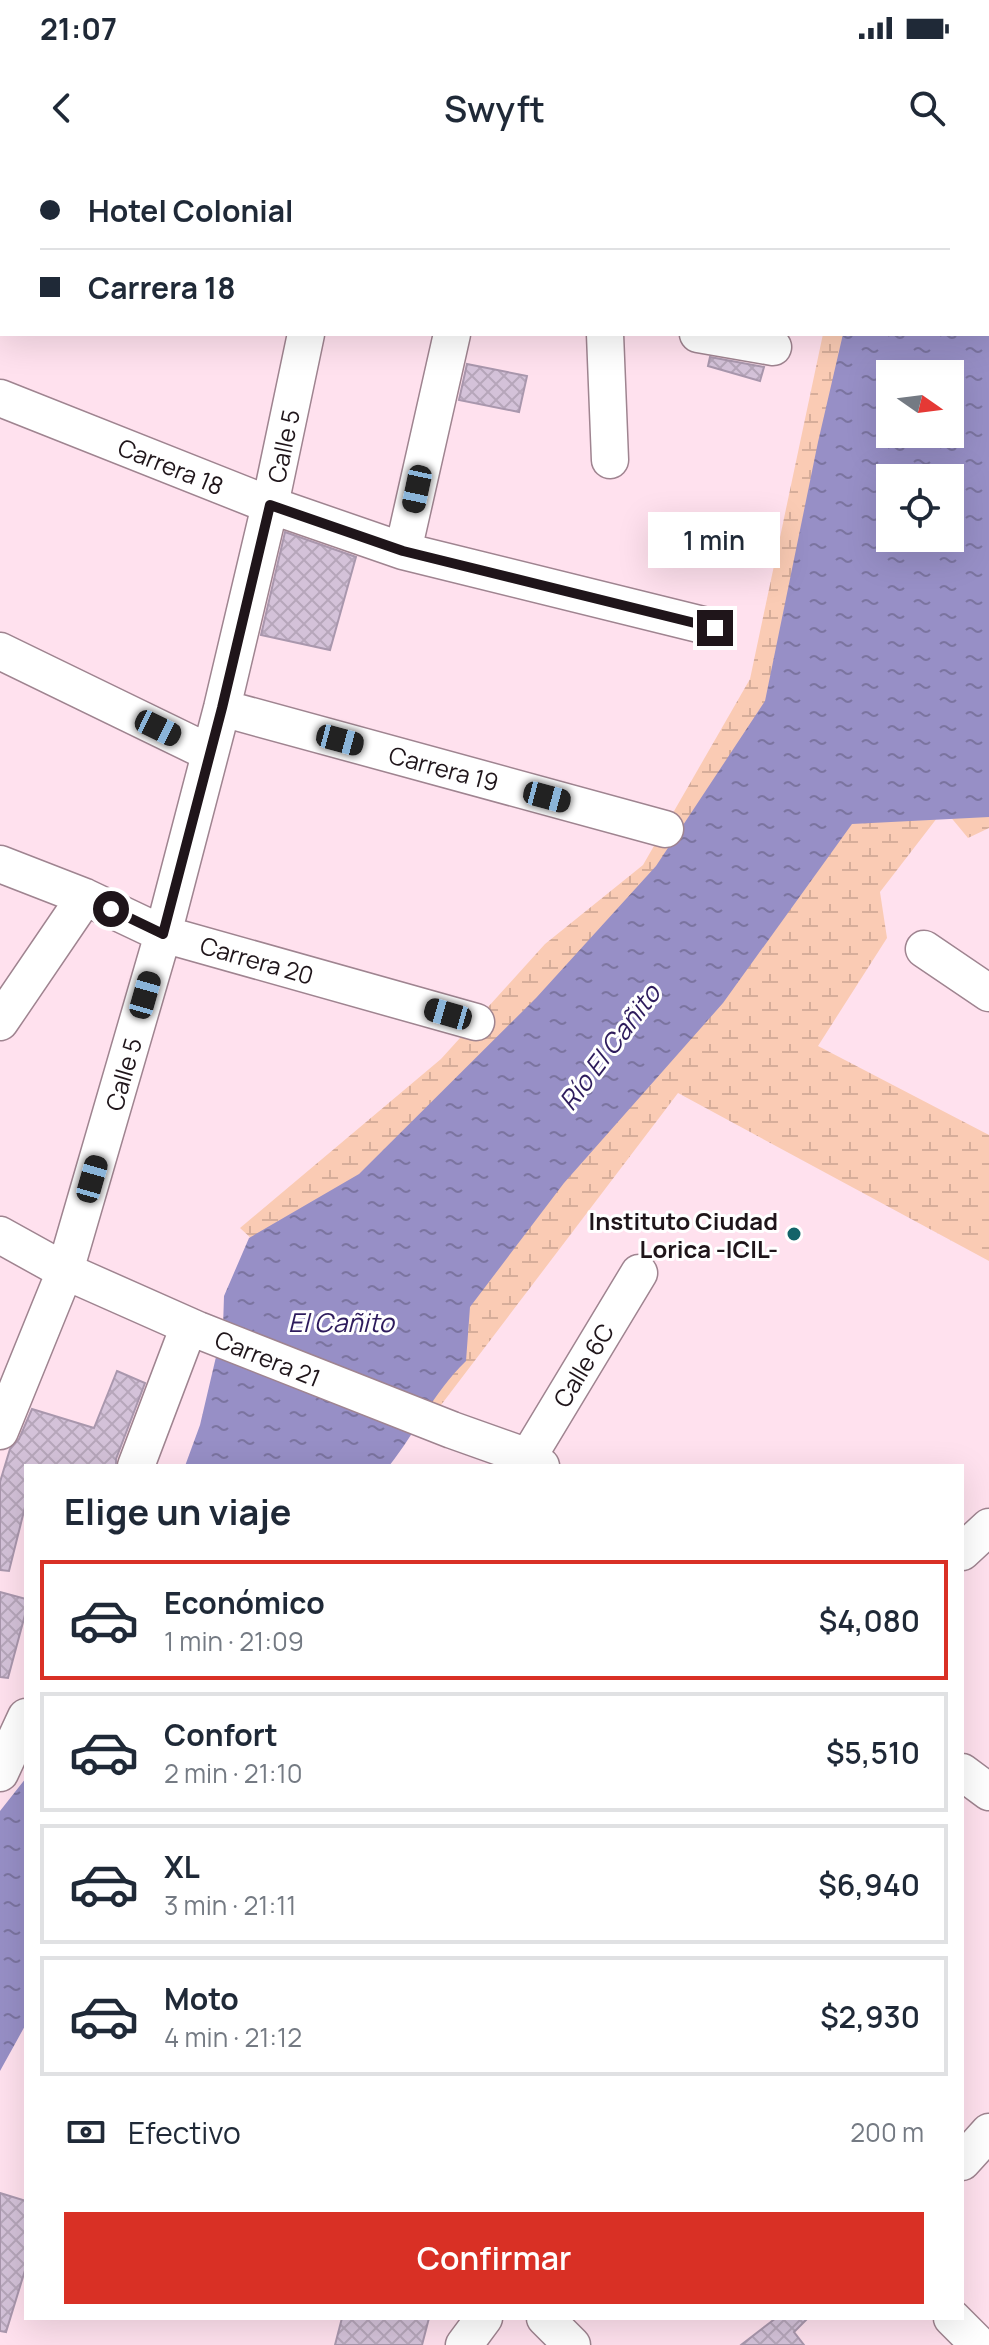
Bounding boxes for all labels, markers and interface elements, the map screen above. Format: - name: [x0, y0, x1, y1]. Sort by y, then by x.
- text: 21:07: [40, 8, 117, 49]
- text: Swyft: [444, 84, 545, 133]
- icon: back: [40, 86, 84, 130]
- icon: search: [905, 86, 949, 130]
- text: Hotel Colonial: [88, 190, 293, 231]
- text: Carrera 18: [88, 267, 236, 308]
- north arrow: [876, 360, 964, 448]
- map controls: [876, 360, 964, 552]
- street label: Calle 5: [259, 406, 307, 486]
- street label: Carrera 18: [113, 430, 229, 502]
- car: [400, 463, 434, 515]
- button: locate: [876, 464, 964, 552]
- callout: 1 min: [649, 512, 781, 568]
- text: 1 min: [683, 522, 745, 558]
- route end: [697, 610, 733, 646]
- car: [131, 707, 185, 749]
- car: [314, 722, 366, 758]
- street label: Carrera 19: [386, 738, 502, 798]
- car: [521, 779, 573, 815]
- route start: [93, 891, 129, 927]
- street label: Carrera 20: [197, 928, 317, 992]
- car: [127, 969, 163, 1021]
- water label: Río El Cañito: [550, 975, 669, 1117]
- car: [422, 996, 474, 1032]
- street label: Calle 5: [97, 1034, 149, 1114]
- car: [74, 1153, 110, 1205]
- place label: Instituto Ciudad Lorica -ICIL-: [588, 1204, 778, 1265]
- marker: Instituto Ciudad Lorica -ICIL-: [785, 1225, 803, 1243]
- water label: El Cañito: [288, 1304, 396, 1340]
- street label: Calle 6C: [545, 1317, 621, 1413]
- street label: Carrera 21: [210, 1322, 326, 1394]
- text: Elige un viaje: [64, 1487, 291, 1536]
- text: Económico: [164, 1582, 325, 1623]
- icon: car: [68, 1584, 140, 1656]
- text: $4,080: [819, 1600, 920, 1641]
- text: 1 min · 21:09: [164, 1623, 304, 1659]
- text: Confort: [164, 1714, 278, 1755]
- icon: car: [68, 1716, 140, 1788]
- text: $5,510: [826, 1732, 920, 1773]
- text: 2 min · 21:10: [164, 1755, 303, 1791]
- text: XL: [164, 1846, 200, 1887]
- icon: car: [68, 1848, 140, 1920]
- text: $6,940: [818, 1864, 920, 1905]
- text: 3 min · 21:11: [164, 1887, 296, 1923]
- text: Moto: [164, 1978, 239, 2019]
- icon: car: [68, 1980, 140, 2052]
- text: $2,930: [820, 1996, 920, 2037]
- text: 4 min · 21:12: [164, 2019, 302, 2055]
- icon: cash: [64, 2110, 108, 2154]
- text: Efectivo: [128, 2112, 241, 2153]
- text: 200 m: [850, 2114, 924, 2150]
- button: Confirmar: [64, 2212, 924, 2304]

